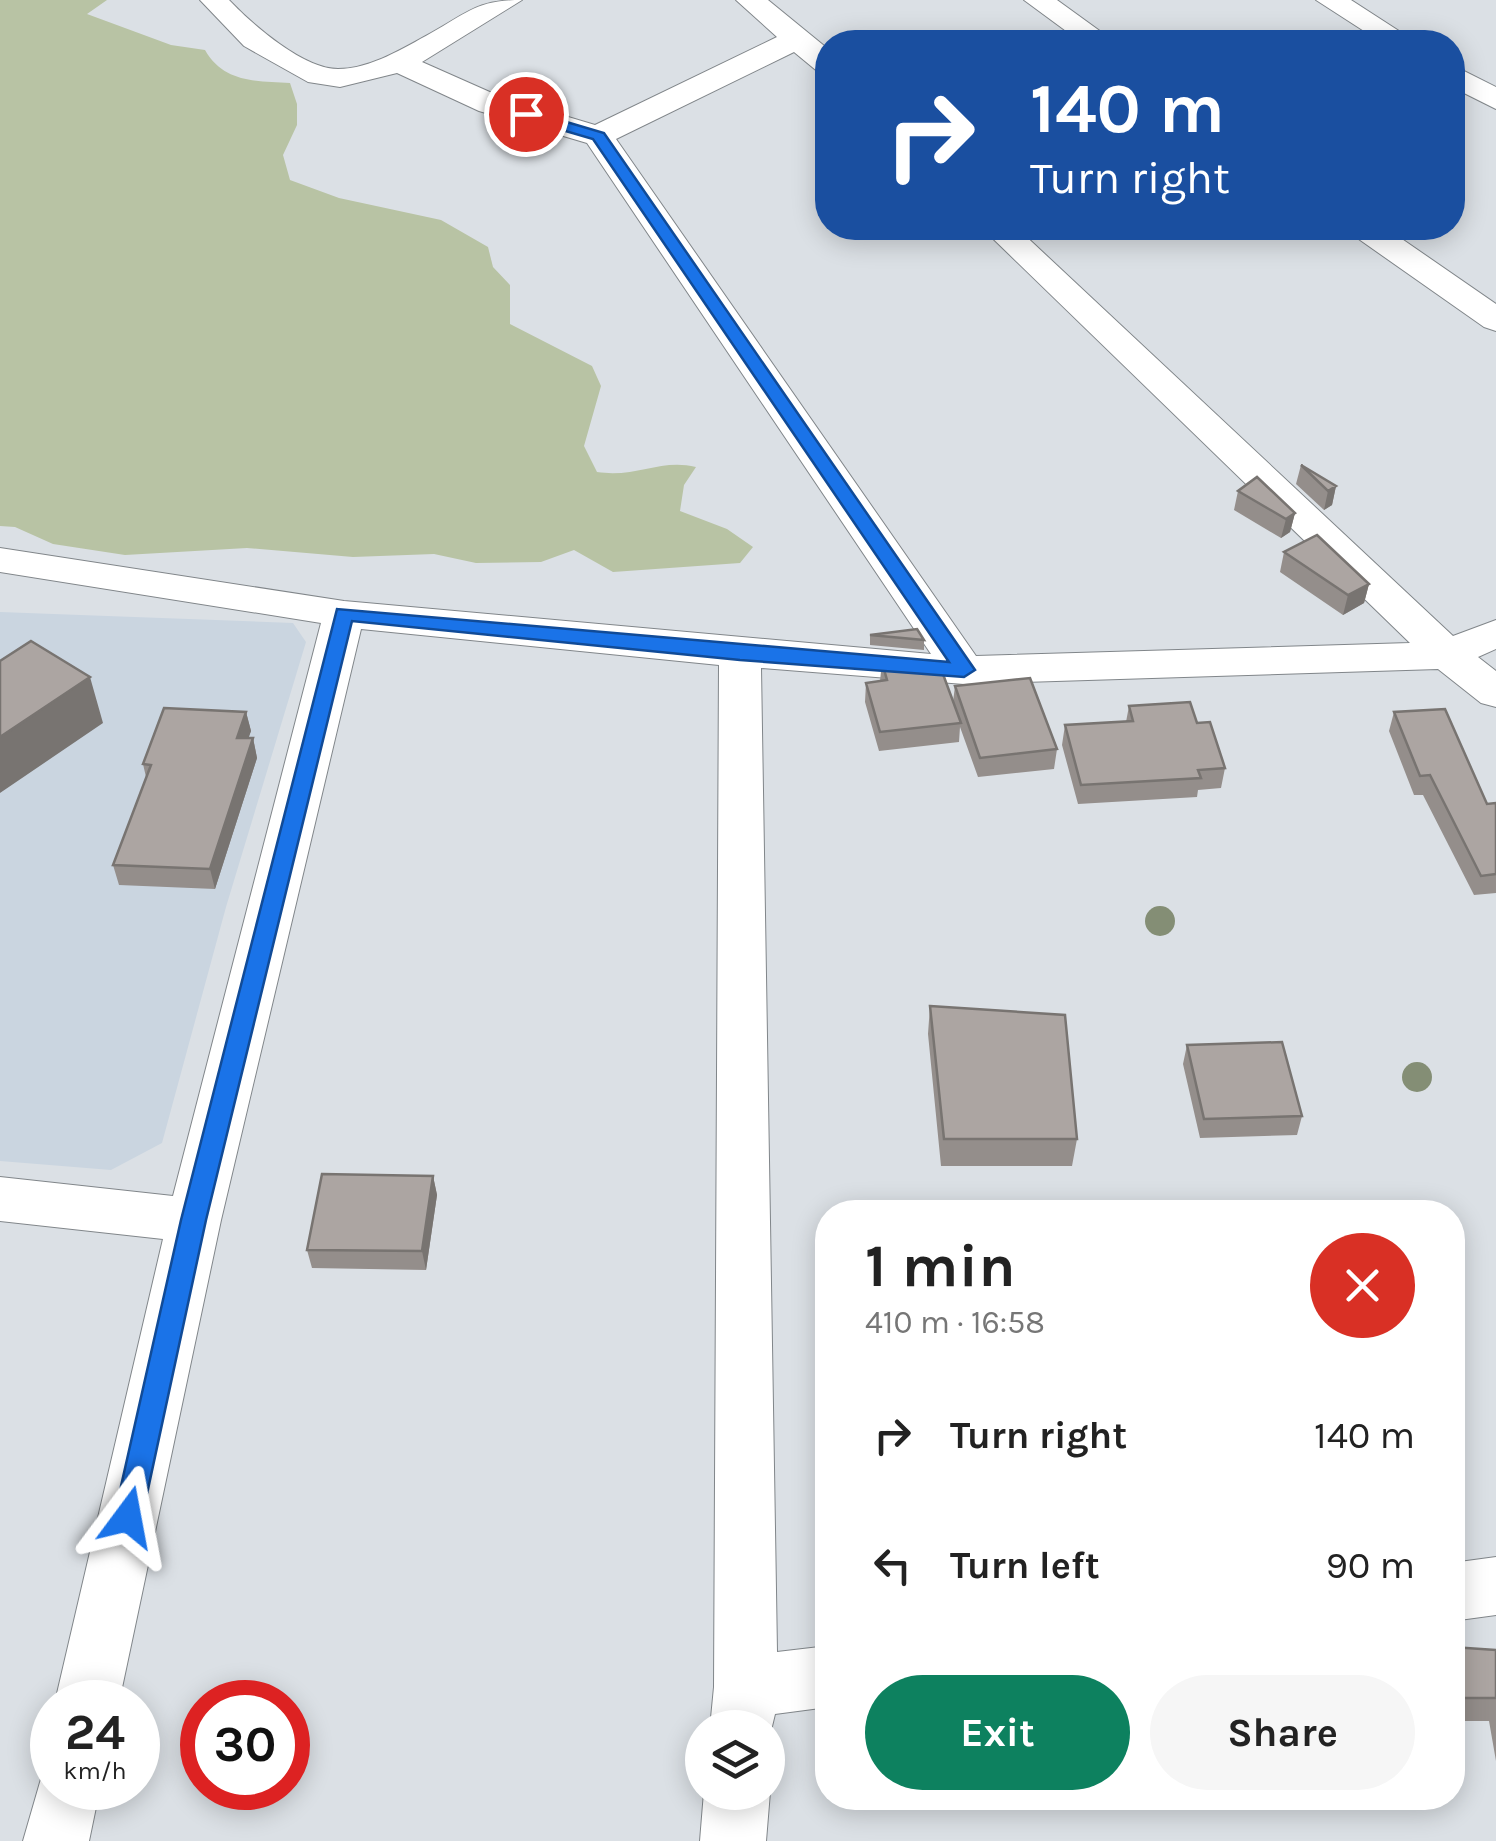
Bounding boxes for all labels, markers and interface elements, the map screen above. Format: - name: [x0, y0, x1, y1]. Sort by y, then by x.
- text: 140 m: [1030, 68, 1225, 150]
- icon: right: [865, 70, 995, 200]
- pin: [484, 72, 569, 157]
- icon: arrive: [499, 87, 554, 142]
- text: Turn right: [1030, 152, 1230, 204]
- text: 1 min: [865, 1231, 1016, 1301]
- button: close: [1310, 1233, 1415, 1338]
- text: 410 m · 16:58: [865, 1304, 1045, 1341]
- icon: right: [865, 1408, 920, 1463]
- text: Turn right: [950, 1413, 1127, 1458]
- text: 140 m: [1314, 1413, 1415, 1458]
- position arrow: [76, 1465, 180, 1569]
- icon: left: [865, 1538, 920, 1593]
- text: Turn left: [950, 1543, 1100, 1588]
- text: 90 m: [1326, 1543, 1415, 1588]
- button: Exit: [865, 1675, 1130, 1790]
- button: Share: [1150, 1675, 1415, 1790]
- speed limit sign: 30: [180, 1680, 310, 1810]
- text: 24: [65, 1703, 125, 1762]
- map controls: [685, 1710, 785, 1810]
- button: layers: [685, 1710, 785, 1810]
- text: km/h: [63, 1756, 127, 1785]

